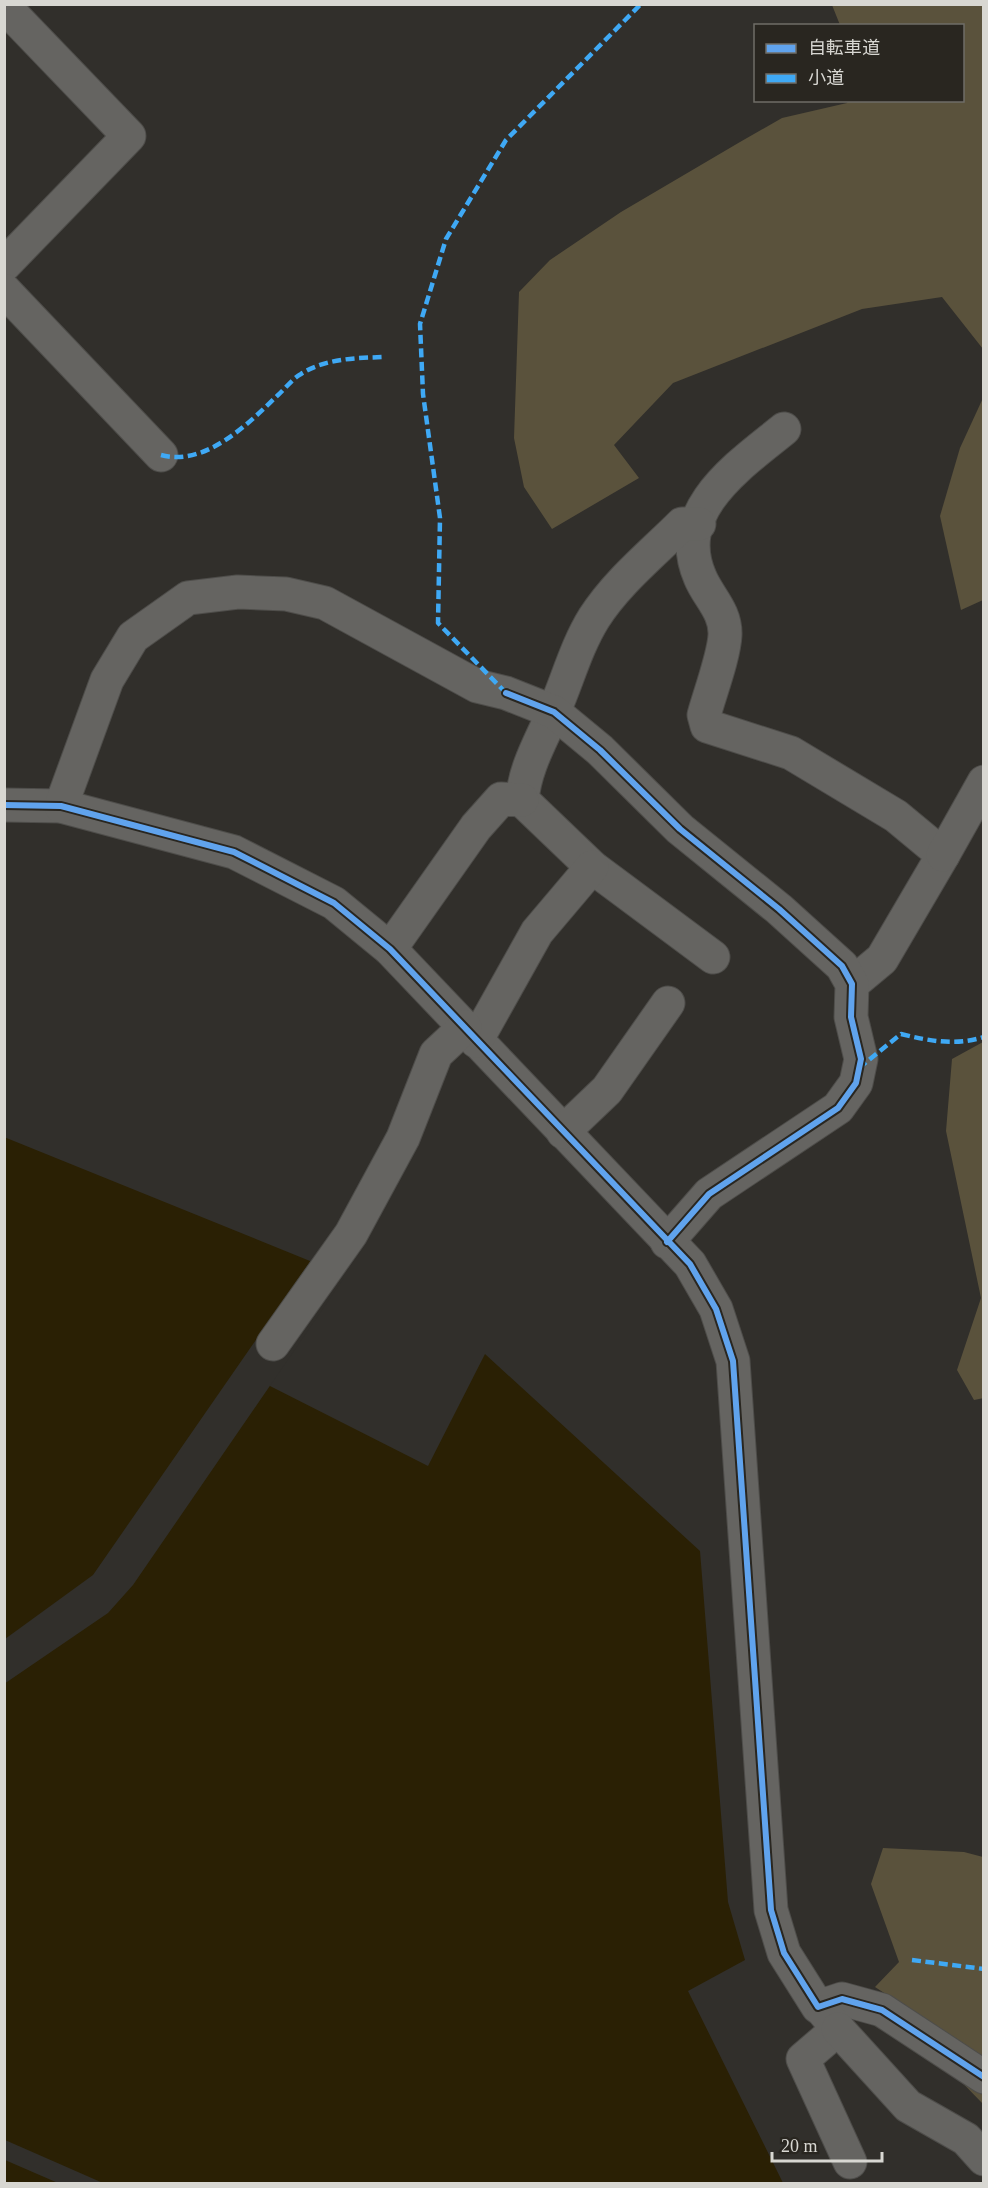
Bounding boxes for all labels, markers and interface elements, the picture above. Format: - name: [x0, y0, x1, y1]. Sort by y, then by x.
- legend: [754, 24, 964, 102]
- text: 自転車道: [808, 38, 880, 58]
- text: 小道: [808, 68, 844, 88]
- scale bar: [772, 2125, 882, 2163]
- text: 20 m: [781, 2136, 818, 2156]

